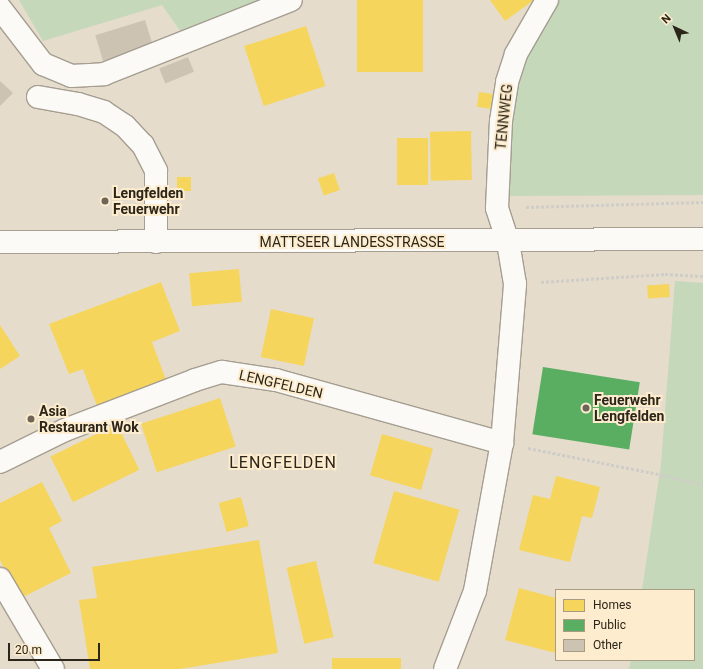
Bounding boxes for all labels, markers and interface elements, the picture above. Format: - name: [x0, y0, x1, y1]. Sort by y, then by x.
- north arrow: [655, 8, 695, 48]
- text: N: [659, 12, 674, 26]
- street label: TENNWEG: [492, 83, 516, 151]
- place label: Lengfelden Feuerwehr: [113, 185, 183, 218]
- marker: Lengfelden Feuerwehr: [100, 196, 110, 206]
- street label: MATTSEER LANDESSTRASSE: [260, 234, 444, 250]
- street label: LENGFELDEN: [238, 366, 324, 402]
- place label: Feuerwehr Lengfelden: [594, 392, 664, 424]
- place label: Asia Restaurant Wok: [39, 403, 139, 436]
- marker: Feuerwehr Lengfelden: [581, 403, 591, 413]
- marker: Asia Restaurant Wok: [26, 414, 36, 424]
- district label: LENGFELDEN: [229, 453, 337, 473]
- legend: [555, 589, 695, 661]
- text: Homes: [593, 598, 631, 612]
- text: Public: [593, 618, 626, 632]
- scale bar: [10, 635, 102, 661]
- text: Other: [593, 638, 622, 652]
- text: 20 m: [15, 643, 42, 657]

